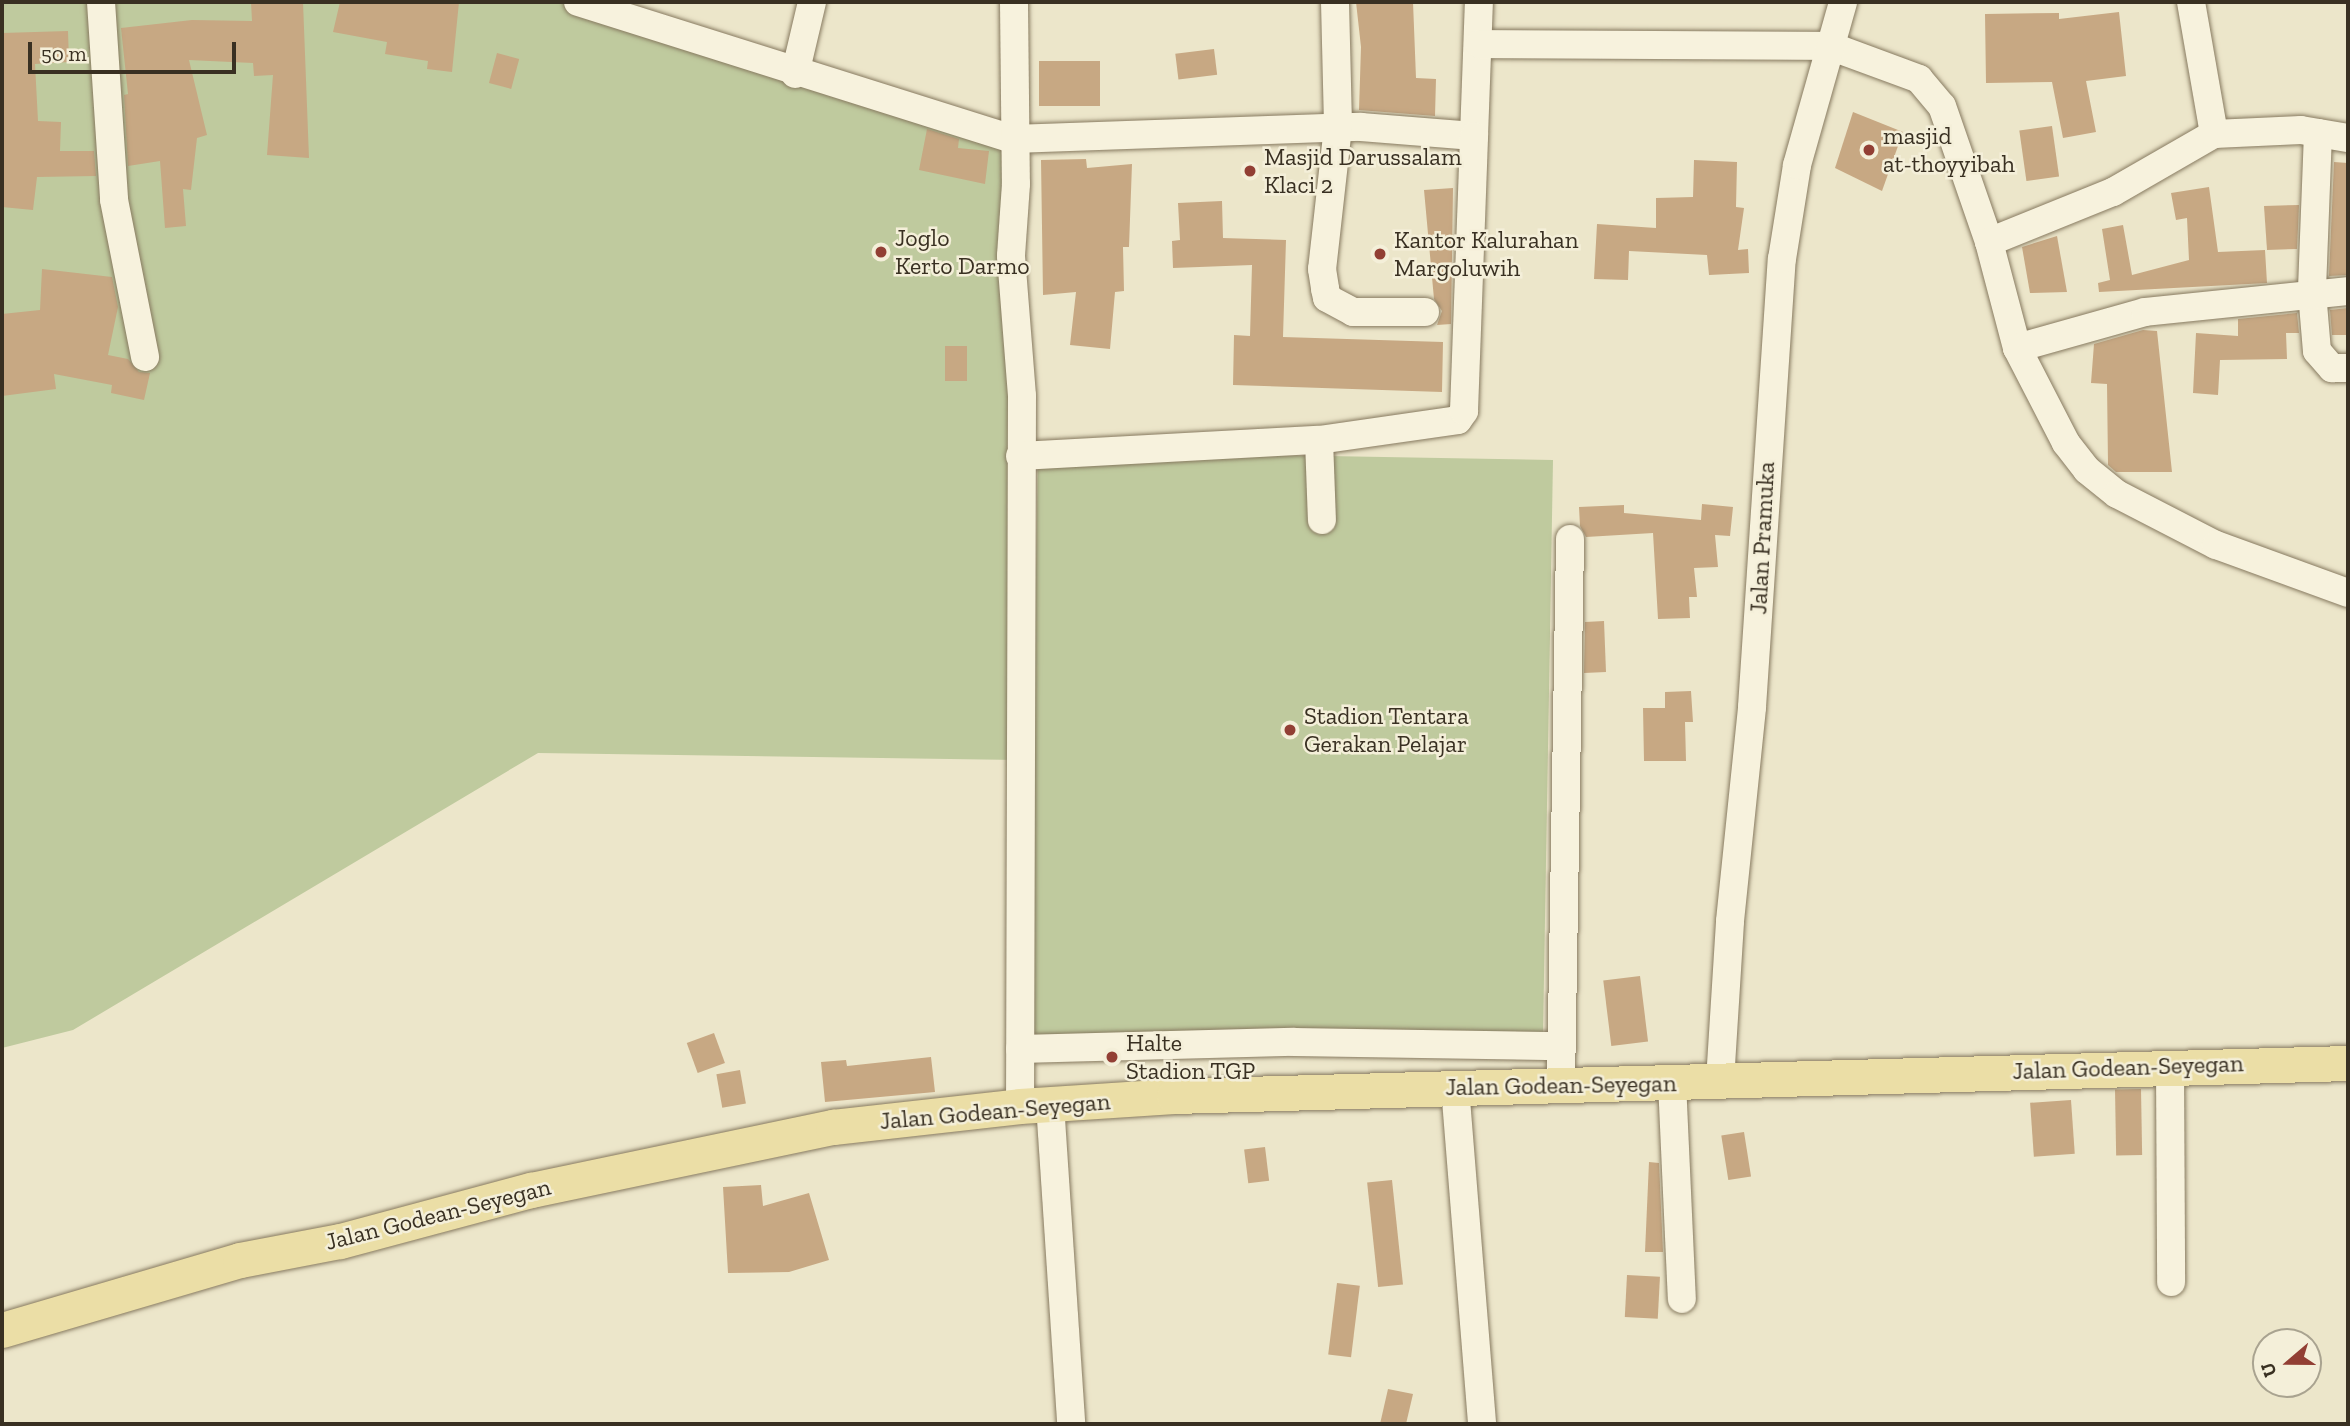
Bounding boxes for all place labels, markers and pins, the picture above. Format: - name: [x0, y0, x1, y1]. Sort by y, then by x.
- place label: masjid at-thoyyibah: [1883, 122, 2015, 178]
- marker: masjid at-thoyyibah: [1861, 142, 1877, 158]
- place label: Masjid Darussalam Klaci 2: [1264, 143, 1462, 199]
- marker: Masjid Darussalam Klaci 2: [1242, 163, 1258, 179]
- place label: Joglo Kerto Darmo: [895, 224, 1029, 280]
- place label: Kantor Kalurahan Margoluwih: [1394, 226, 1579, 282]
- marker: Joglo Kerto Darmo: [873, 244, 889, 260]
- marker: Kantor Kalurahan Margoluwih: [1372, 246, 1388, 262]
- place label: Stadion Tentara Gerakan Pelajar: [1304, 702, 1469, 758]
- marker: Stadion Tentara Gerakan Pelajar: [1282, 722, 1298, 738]
- place label: Halte Stadion TGP: [1126, 1029, 1256, 1085]
- marker: Halte Stadion TGP: [1104, 1049, 1120, 1065]

